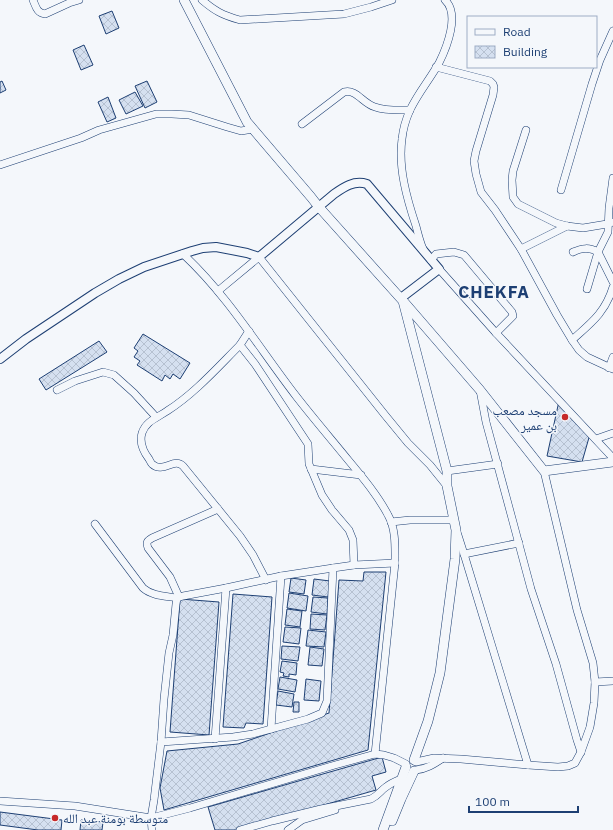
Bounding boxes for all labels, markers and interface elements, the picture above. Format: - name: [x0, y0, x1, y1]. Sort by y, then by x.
- legend: [467, 16, 597, 68]
- text: Road: [503, 24, 531, 39]
- text: Building: [503, 44, 548, 59]
- district label: CHEKFA: [458, 281, 530, 303]
- place label: مسجد مصعب بن عمير: [493, 402, 557, 434]
- marker: مسجد مصعب بن عمير: [560, 412, 570, 422]
- scale bar: [469, 788, 578, 814]
- text: 100 m: [475, 794, 510, 809]
- place label: متوسطة بومنة عبد الله: [63, 810, 168, 827]
- marker: متوسطة بومنة عبد الله: [50, 813, 60, 823]

